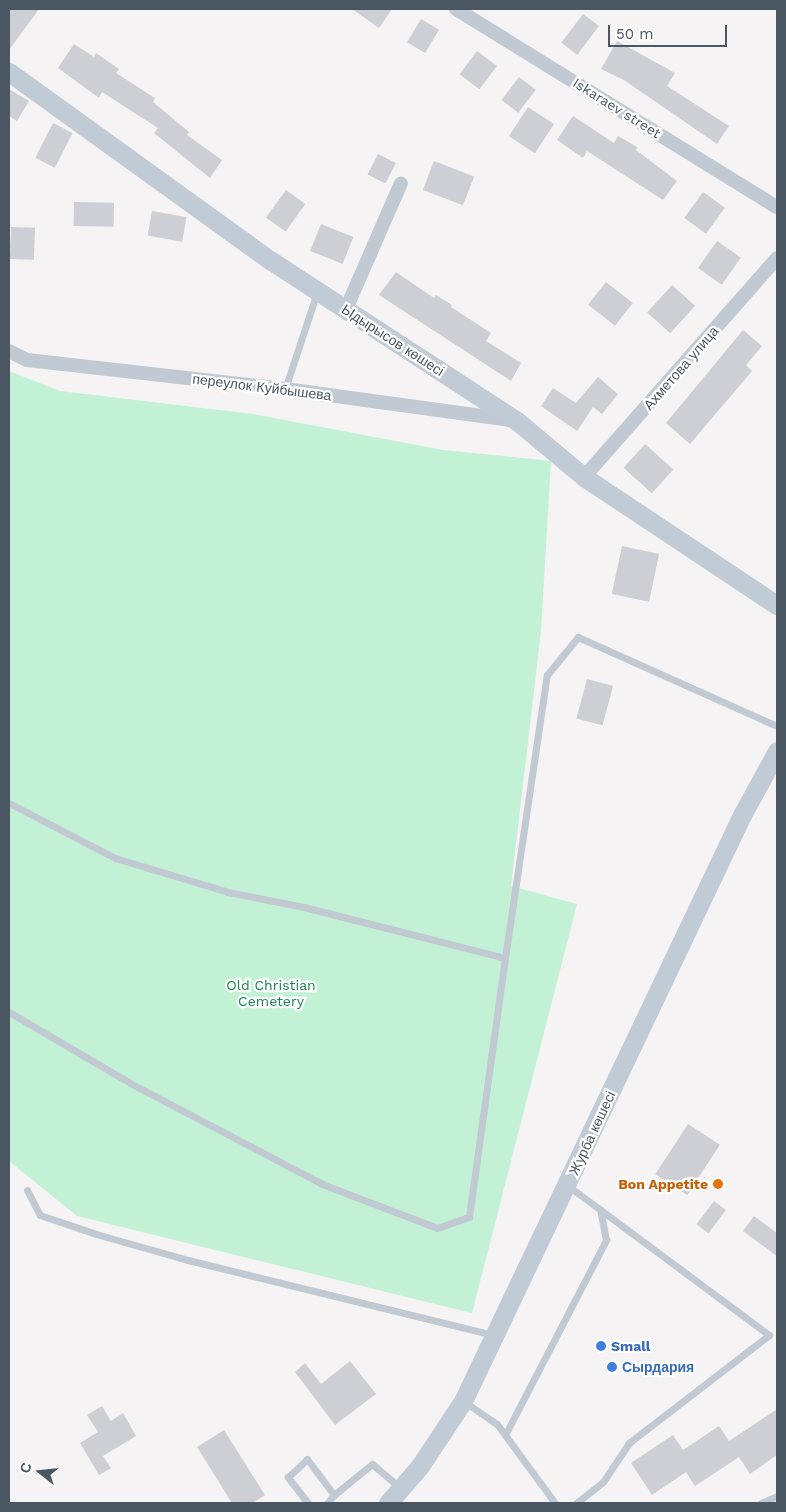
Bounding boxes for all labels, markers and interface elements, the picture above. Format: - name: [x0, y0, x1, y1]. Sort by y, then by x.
- scale bar: [611, 15, 730, 47]
- text: 50 m: [616, 25, 653, 43]
- street label: Iskaraev street: [570, 74, 664, 142]
- street label: Ыдырысов көшесі: [339, 301, 447, 379]
- street label: Ахметова улица: [640, 323, 722, 413]
- street label: переулок Куйбышева: [192, 370, 332, 404]
- park label: Old Christian Cemetery: [226, 977, 316, 1010]
- street label: Журба көшесі: [565, 1088, 619, 1178]
- place label: Bon Appetite: [618, 1176, 708, 1192]
- marker: Bon Appetite: [712, 1178, 724, 1190]
- place label: Small: [611, 1338, 650, 1354]
- marker: Small: [595, 1340, 607, 1352]
- place label: Сырдария: [622, 1359, 694, 1375]
- marker: Сырдария: [606, 1361, 618, 1373]
- north arrow: [15, 1447, 65, 1497]
- text: С: [16, 1461, 35, 1475]

